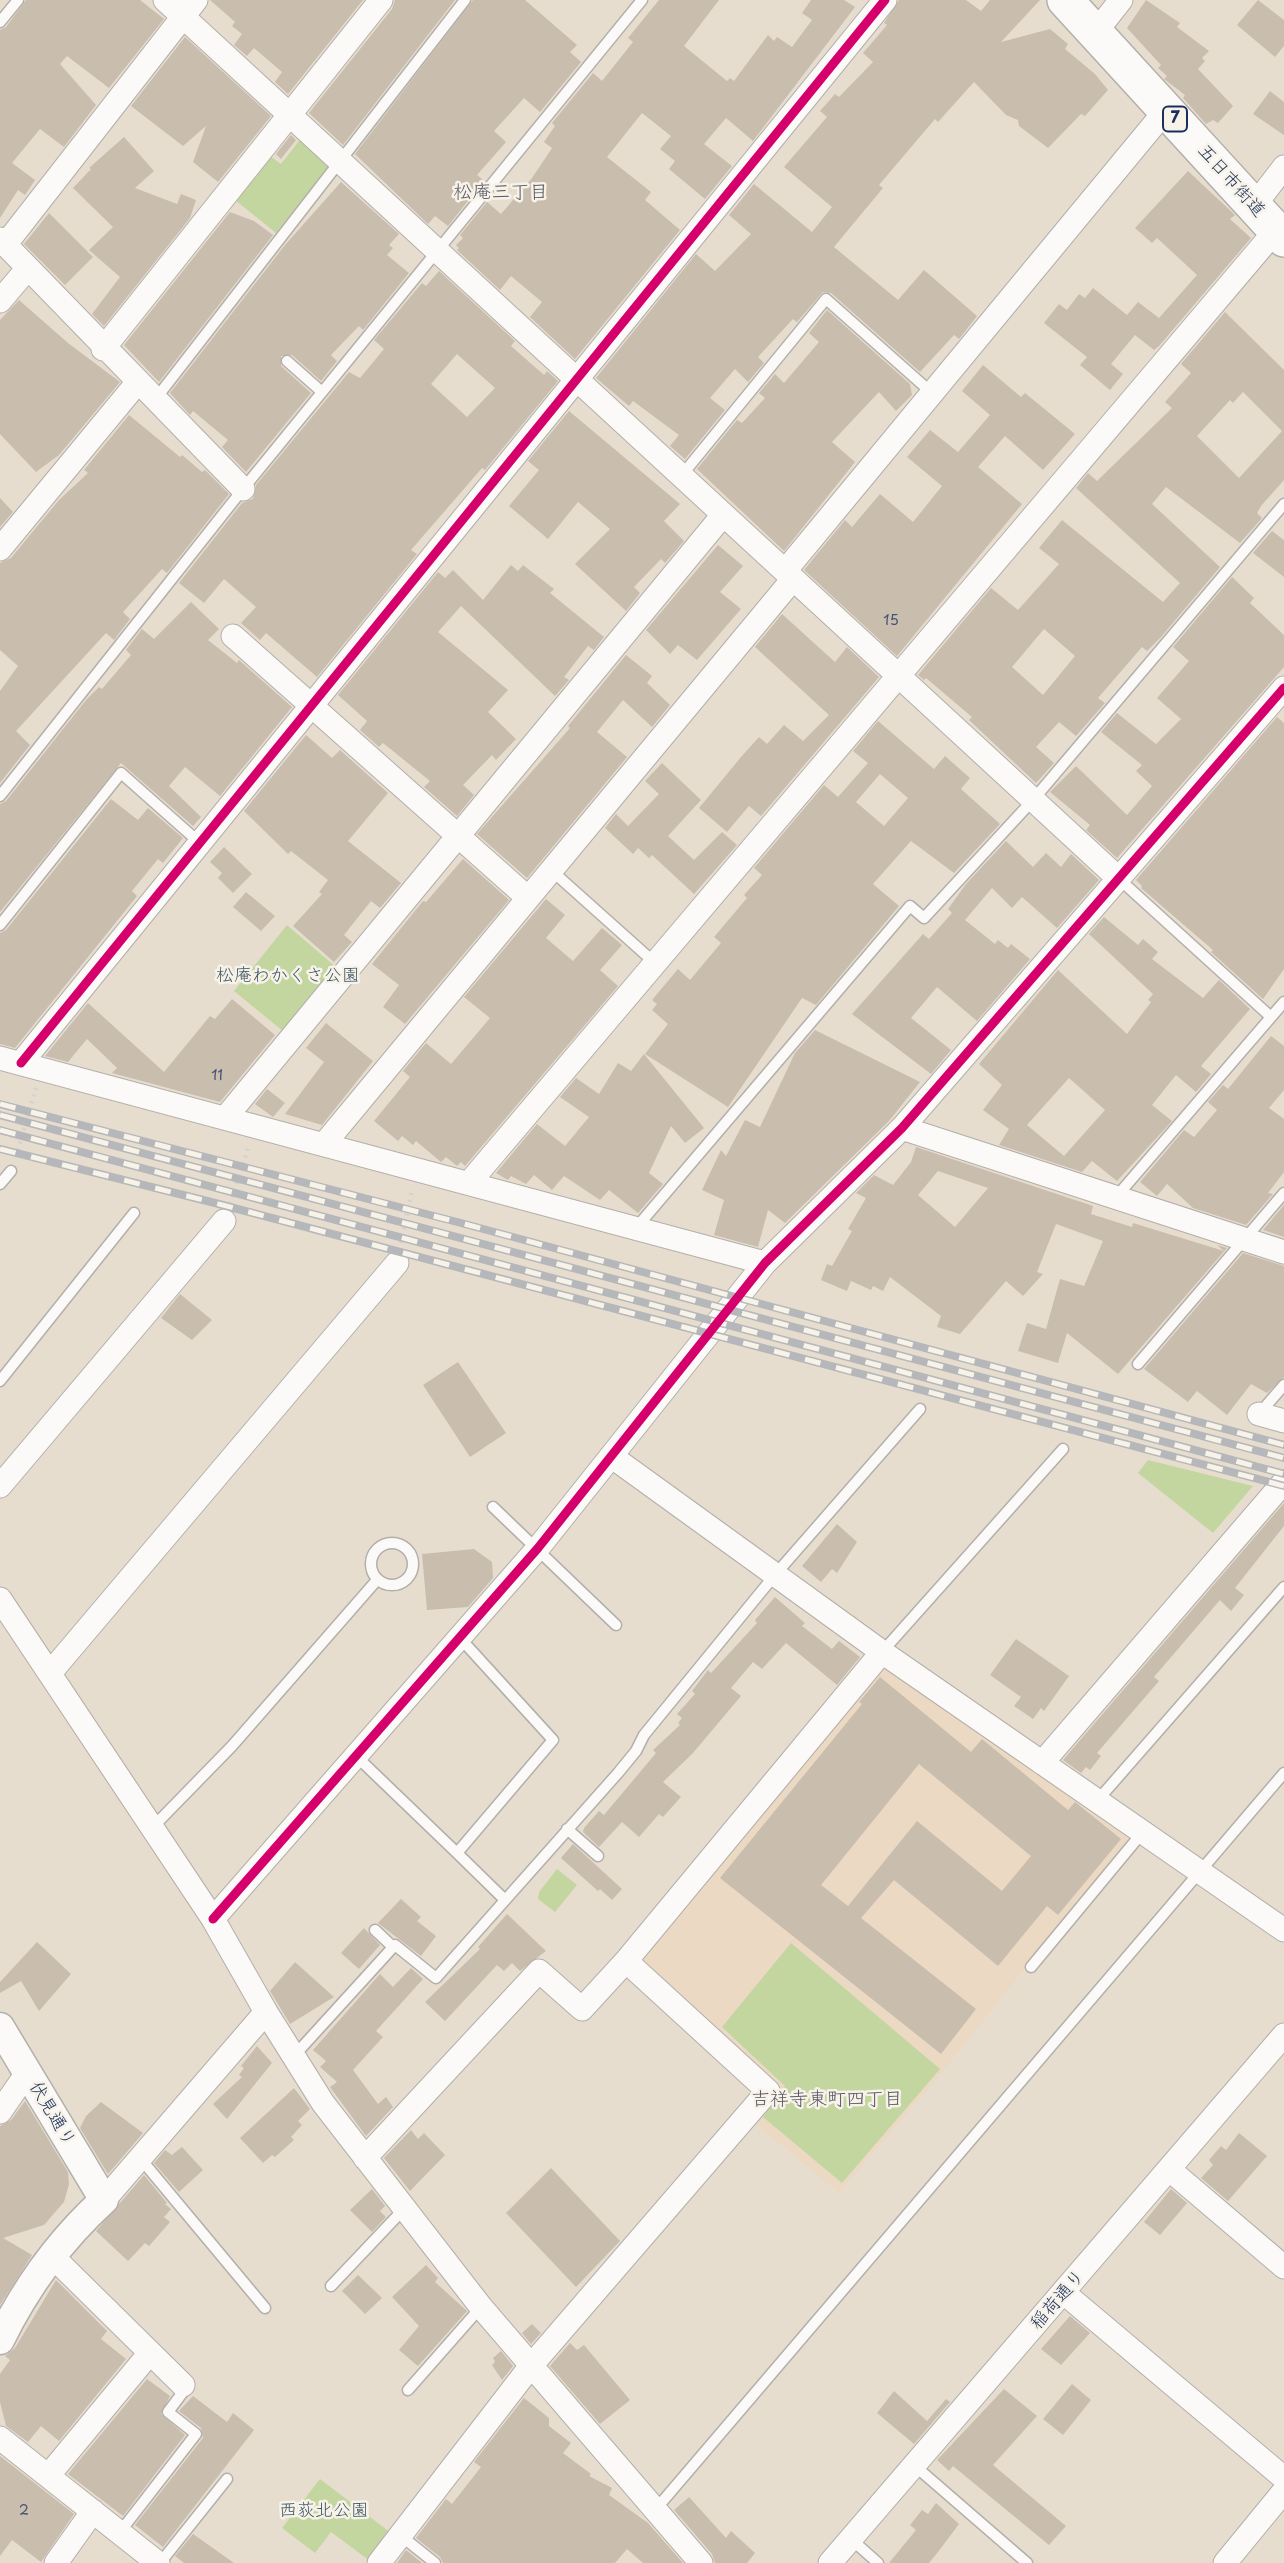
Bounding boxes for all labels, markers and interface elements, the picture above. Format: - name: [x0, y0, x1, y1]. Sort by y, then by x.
- road number: 7: [1163, 106, 1187, 132]
- street label: 五日市街道: [1193, 140, 1269, 222]
- district label: 松庵三丁目: [454, 182, 548, 204]
- house number: 15: [883, 613, 899, 629]
- park label: 松庵わかくさ公園: [216, 965, 360, 987]
- house number: 11: [211, 1068, 223, 1084]
- street label: 伏見通り: [24, 2078, 80, 2150]
- district label: 吉祥寺東町四丁目: [751, 2089, 903, 2111]
- street label: 稲荷通り: [1026, 2266, 1090, 2334]
- park label: 西荻北公園: [279, 2500, 369, 2522]
- house number: 2: [19, 2503, 29, 2519]

